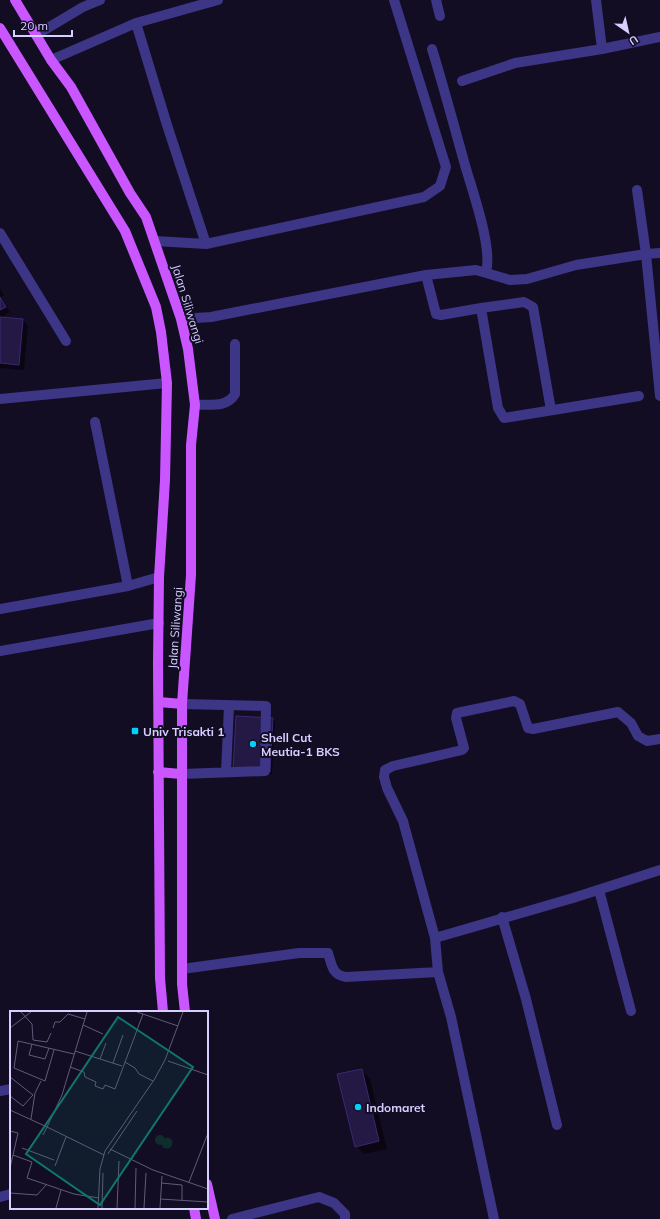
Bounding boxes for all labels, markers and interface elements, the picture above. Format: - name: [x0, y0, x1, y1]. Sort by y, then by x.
- scale bar: [14, 12, 72, 38]
- north arrow: [608, 12, 648, 52]
- text: 20 m: [20, 18, 48, 33]
- text: U: [626, 32, 641, 48]
- street label: Jalan Siliwangi: [169, 263, 207, 346]
- street label: Jalan Siliwangi: [165, 586, 185, 669]
- place label: Univ Trisakti 1: [143, 724, 224, 739]
- marker: Univ Trisakti 1: [130, 726, 140, 736]
- place label: Shell Cut Meutia-1 BKS: [261, 730, 340, 759]
- marker: Shell Cut Meutia-1 BKS: [248, 739, 258, 749]
- inset map: [10, 1011, 208, 1209]
- place label: Indomaret: [366, 1100, 426, 1115]
- marker: Indomaret: [353, 1102, 363, 1112]

